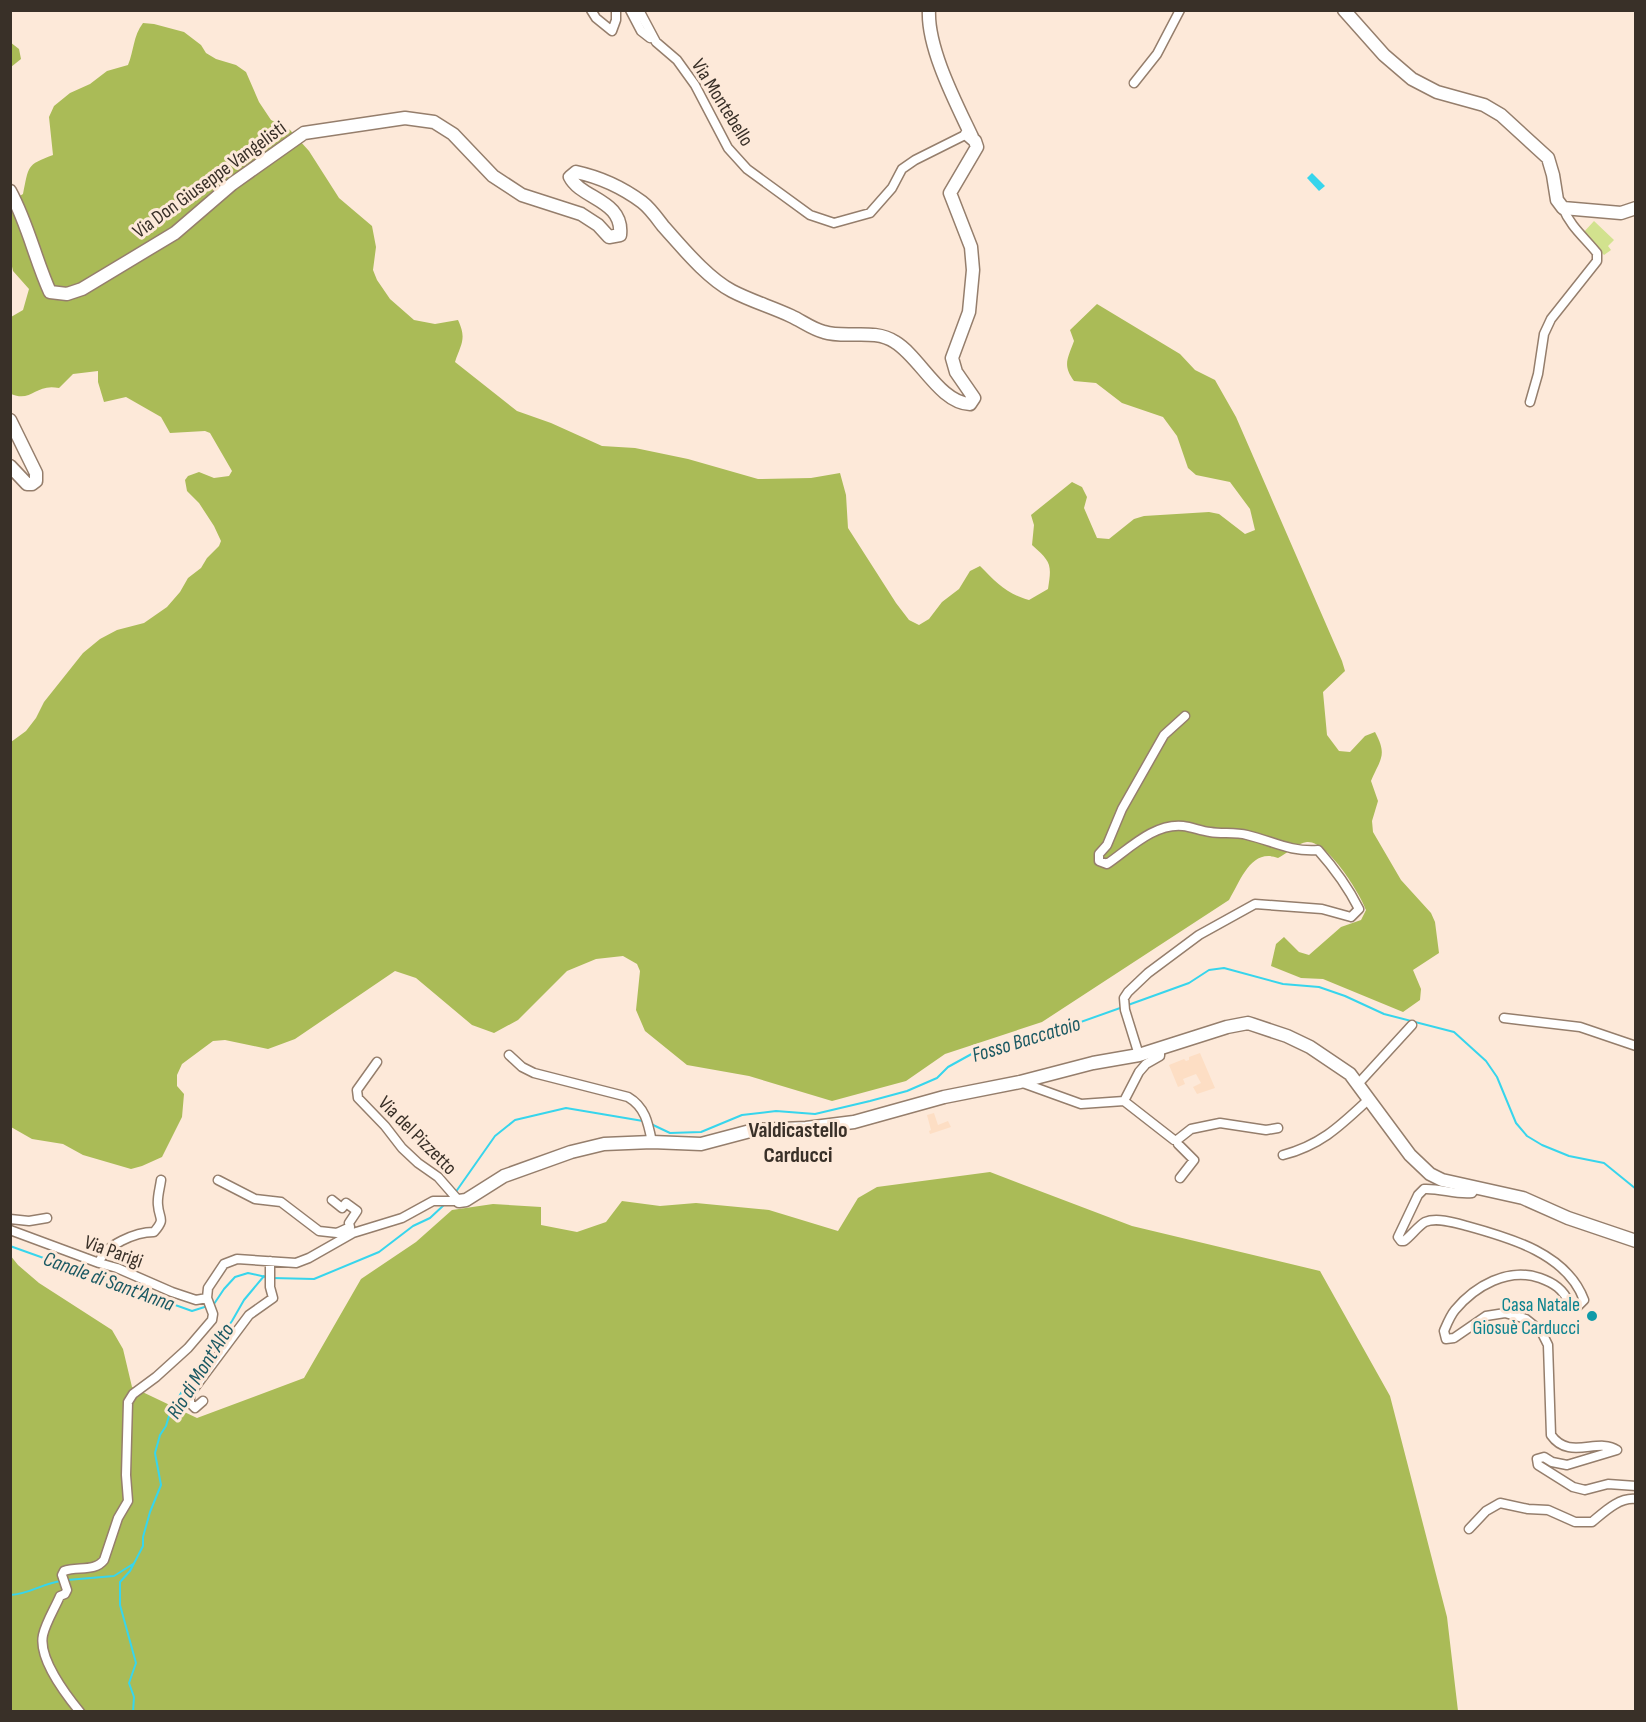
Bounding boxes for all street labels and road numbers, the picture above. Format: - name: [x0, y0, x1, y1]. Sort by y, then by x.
- street label: Via Montebello: [686, 54, 758, 151]
- street label: Via Don Giuseppe Vangelisti: [128, 116, 291, 244]
- street label: Via del Pizzetto: [373, 1091, 462, 1180]
- street label: Via Parigi: [81, 1230, 146, 1274]

